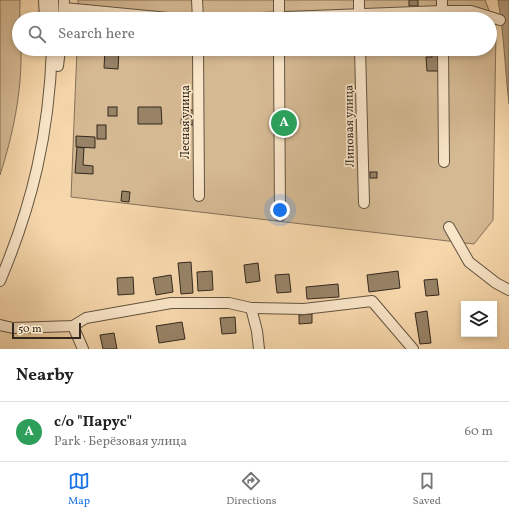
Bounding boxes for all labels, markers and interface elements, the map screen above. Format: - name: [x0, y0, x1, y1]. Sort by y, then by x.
- search box: [12, 12, 497, 56]
- icon: search: [26, 23, 48, 45]
- text: Search here: [58, 24, 135, 45]
- street label: Лесная улица: [178, 85, 194, 159]
- street label: Липовая улица: [341, 85, 359, 167]
- pin: A: [271, 108, 297, 138]
- your location: [270, 200, 290, 220]
- map controls: [461, 301, 497, 337]
- button: layers: [461, 301, 497, 337]
- scale bar: [12, 321, 81, 340]
- text: 50 m: [18, 322, 42, 337]
- text: Nearby: [16, 364, 74, 387]
- text: с/о "Парус": [54, 412, 132, 433]
- text: A: [24, 423, 34, 441]
- text: 60 m: [465, 423, 493, 441]
- text: Park · Берёзовая улица: [54, 433, 187, 451]
- tab: Map: [68, 470, 90, 509]
- tab: Directions: [226, 470, 277, 509]
- tab: Saved: [413, 470, 441, 509]

